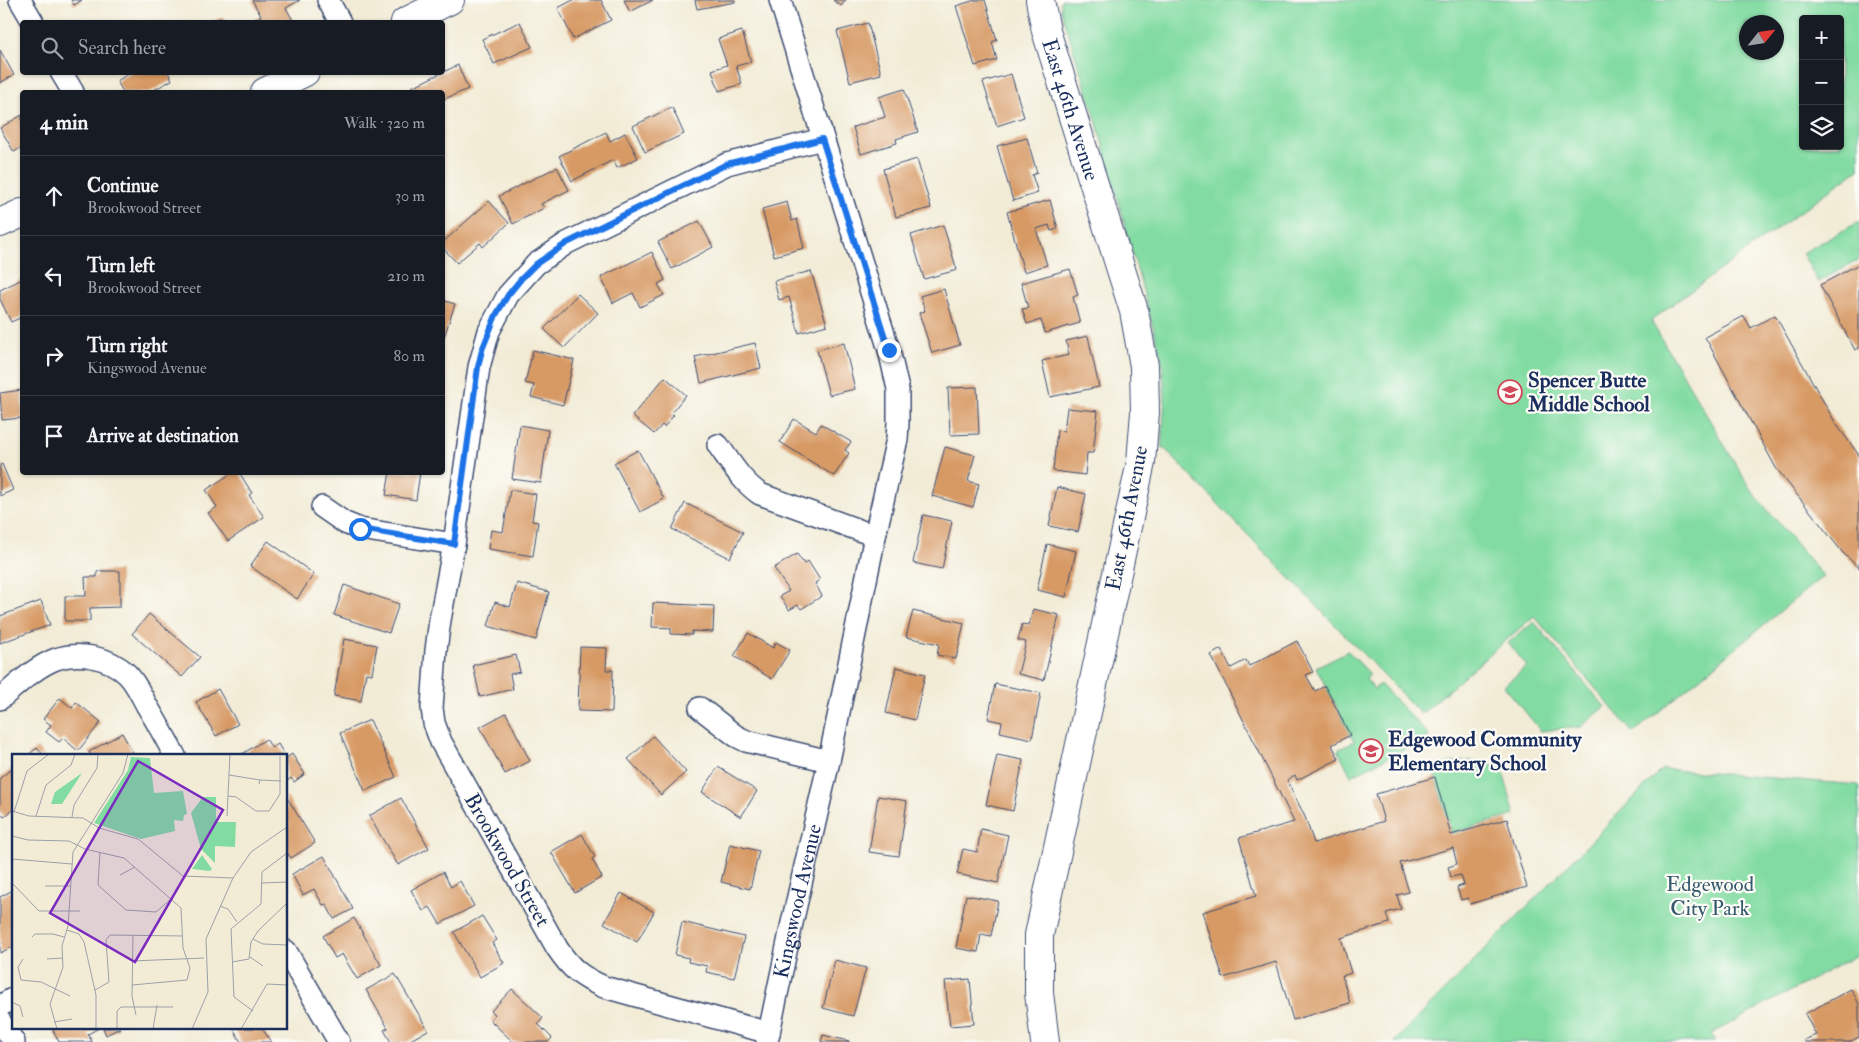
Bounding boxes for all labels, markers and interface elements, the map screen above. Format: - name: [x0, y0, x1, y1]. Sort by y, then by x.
- north arrow: [1739, 15, 1784, 60]
- map controls: [1799, 15, 1844, 150]
- button: +: [1799, 15, 1844, 60]
- search box: [20, 20, 445, 75]
- icon: search: [38, 34, 66, 62]
- street label: East 46th Avenue: [1036, 35, 1106, 184]
- text: Search here: [78, 36, 166, 60]
- button: −: [1799, 60, 1844, 105]
- button: layers: [1799, 105, 1844, 150]
- text: 4 min: [40, 109, 88, 136]
- text: Walk · 320 m: [344, 113, 425, 133]
- text: Continue: [87, 174, 158, 198]
- icon: ahead: [40, 182, 68, 210]
- text: 30 m: [395, 186, 425, 206]
- text: Brookwood Street: [87, 198, 201, 218]
- text: Turn left: [87, 254, 155, 278]
- icon: left: [40, 262, 68, 290]
- text: 210 m: [387, 266, 425, 286]
- text: Brookwood Street: [87, 278, 201, 298]
- text: Turn right: [87, 334, 167, 358]
- route end: [878, 339, 901, 362]
- icon: right: [40, 342, 68, 370]
- text: 80 m: [394, 346, 425, 366]
- text: Kingswood Avenue: [87, 358, 207, 378]
- place label: Spencer Butte Middle School: [1527, 367, 1650, 418]
- school or university icon: Spencer Butte Middle School: [1497, 379, 1523, 405]
- icon: arrive: [40, 422, 68, 450]
- text: Arrive at destination: [87, 424, 239, 448]
- street label: East 46th Avenue: [1100, 443, 1154, 593]
- route start: [349, 518, 372, 541]
- place label: Edgewood Community Elementary School: [1388, 726, 1582, 777]
- school or university icon: Edgewood Community Elementary School: [1358, 738, 1384, 764]
- inset map: [12, 754, 288, 1030]
- street label: Brookwood Street: [458, 788, 556, 932]
- street label: Kingswood Avenue: [767, 821, 828, 981]
- park label: Edgewood City Park: [1666, 871, 1755, 922]

